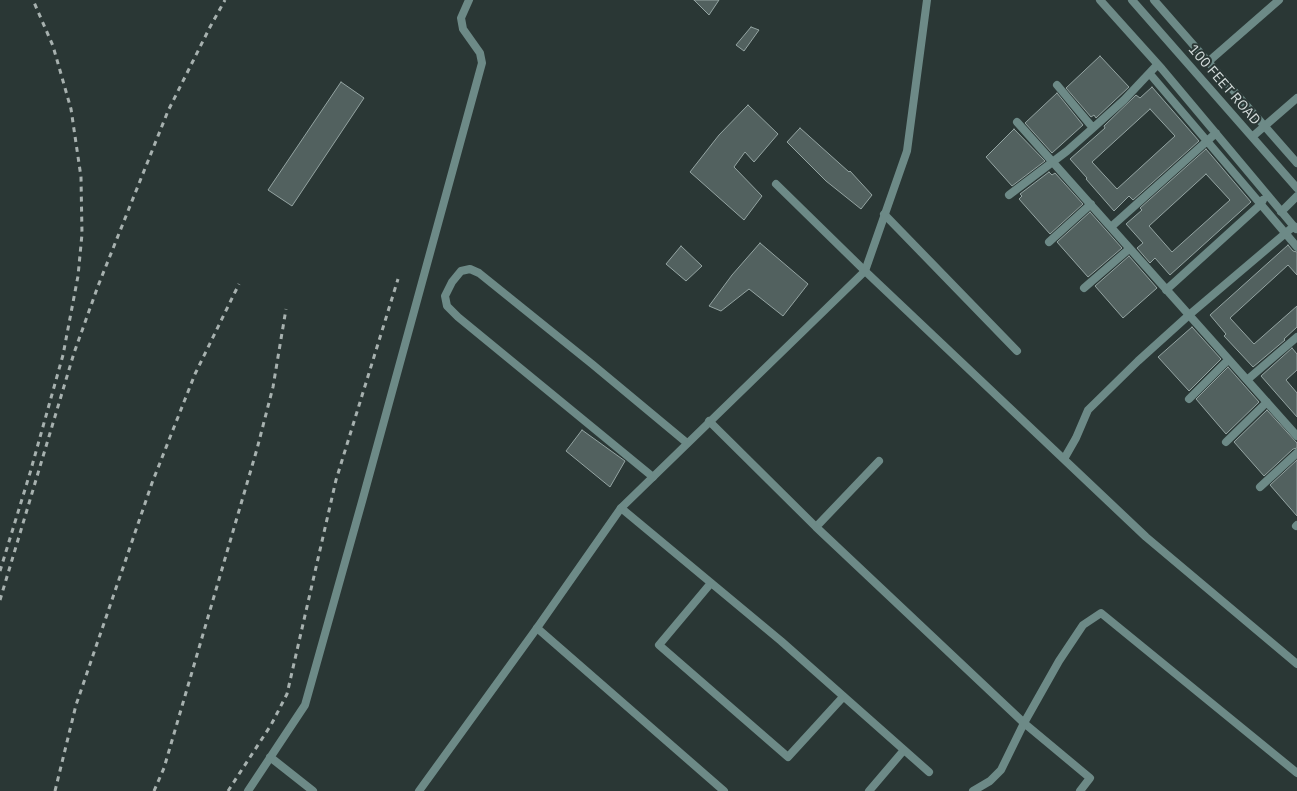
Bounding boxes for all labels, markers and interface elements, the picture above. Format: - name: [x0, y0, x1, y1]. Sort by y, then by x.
- street label: 100 FEET ROAD: [1185, 41, 1263, 129]

